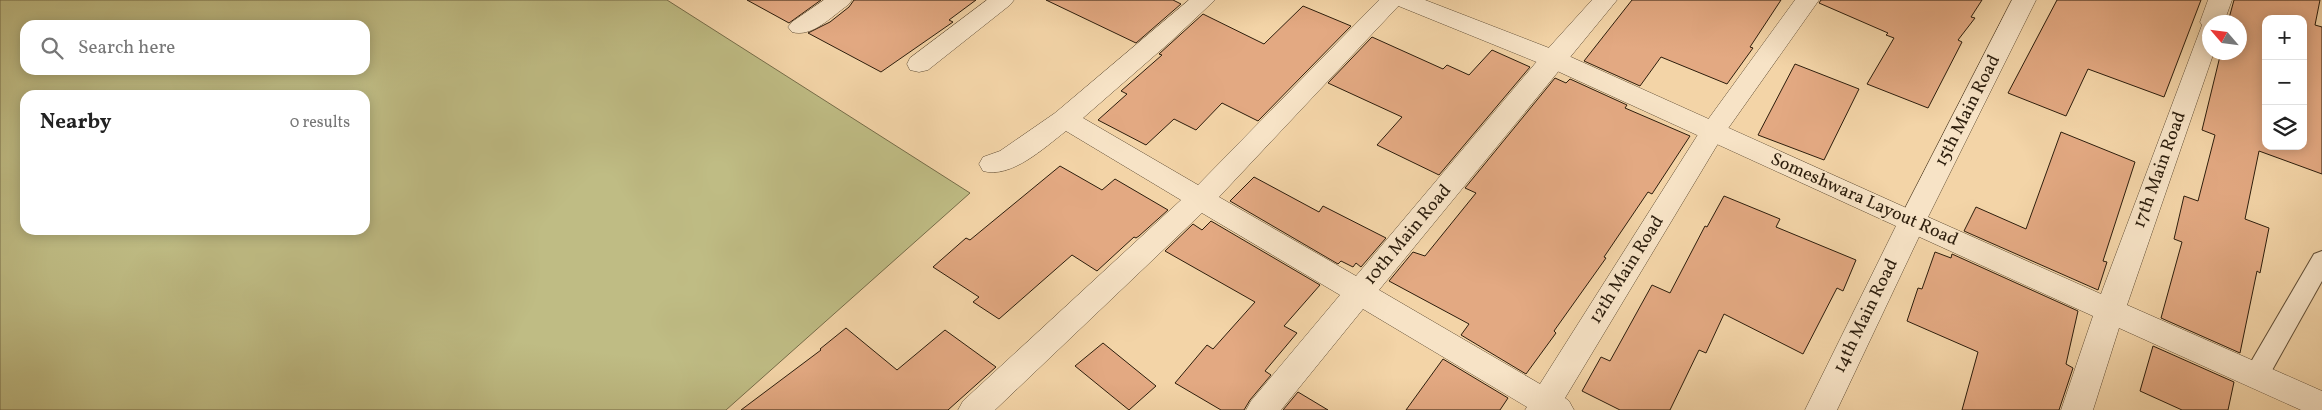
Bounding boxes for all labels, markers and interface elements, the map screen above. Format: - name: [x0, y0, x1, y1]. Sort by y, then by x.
- north arrow: [2202, 15, 2247, 60]
- map controls: [2262, 15, 2307, 150]
- button: +: [2262, 15, 2307, 60]
- search box: [20, 20, 370, 75]
- icon: search: [38, 34, 66, 62]
- text: Search here: [78, 35, 175, 61]
- street label: 15th Main Road: [1929, 51, 2007, 171]
- button: −: [2262, 60, 2307, 105]
- button: layers: [2262, 105, 2307, 150]
- text: Nearby: [40, 108, 111, 137]
- street label: 17th Main Road: [2127, 108, 2193, 232]
- text: 0 results: [290, 112, 350, 134]
- street label: Someshwara Layout Road: [1766, 147, 1962, 253]
- street label: 10th Main Road: [1358, 179, 1458, 291]
- street label: 12th Main Road: [1584, 211, 1670, 329]
- street label: 14th Main Road: [1827, 255, 1905, 377]

